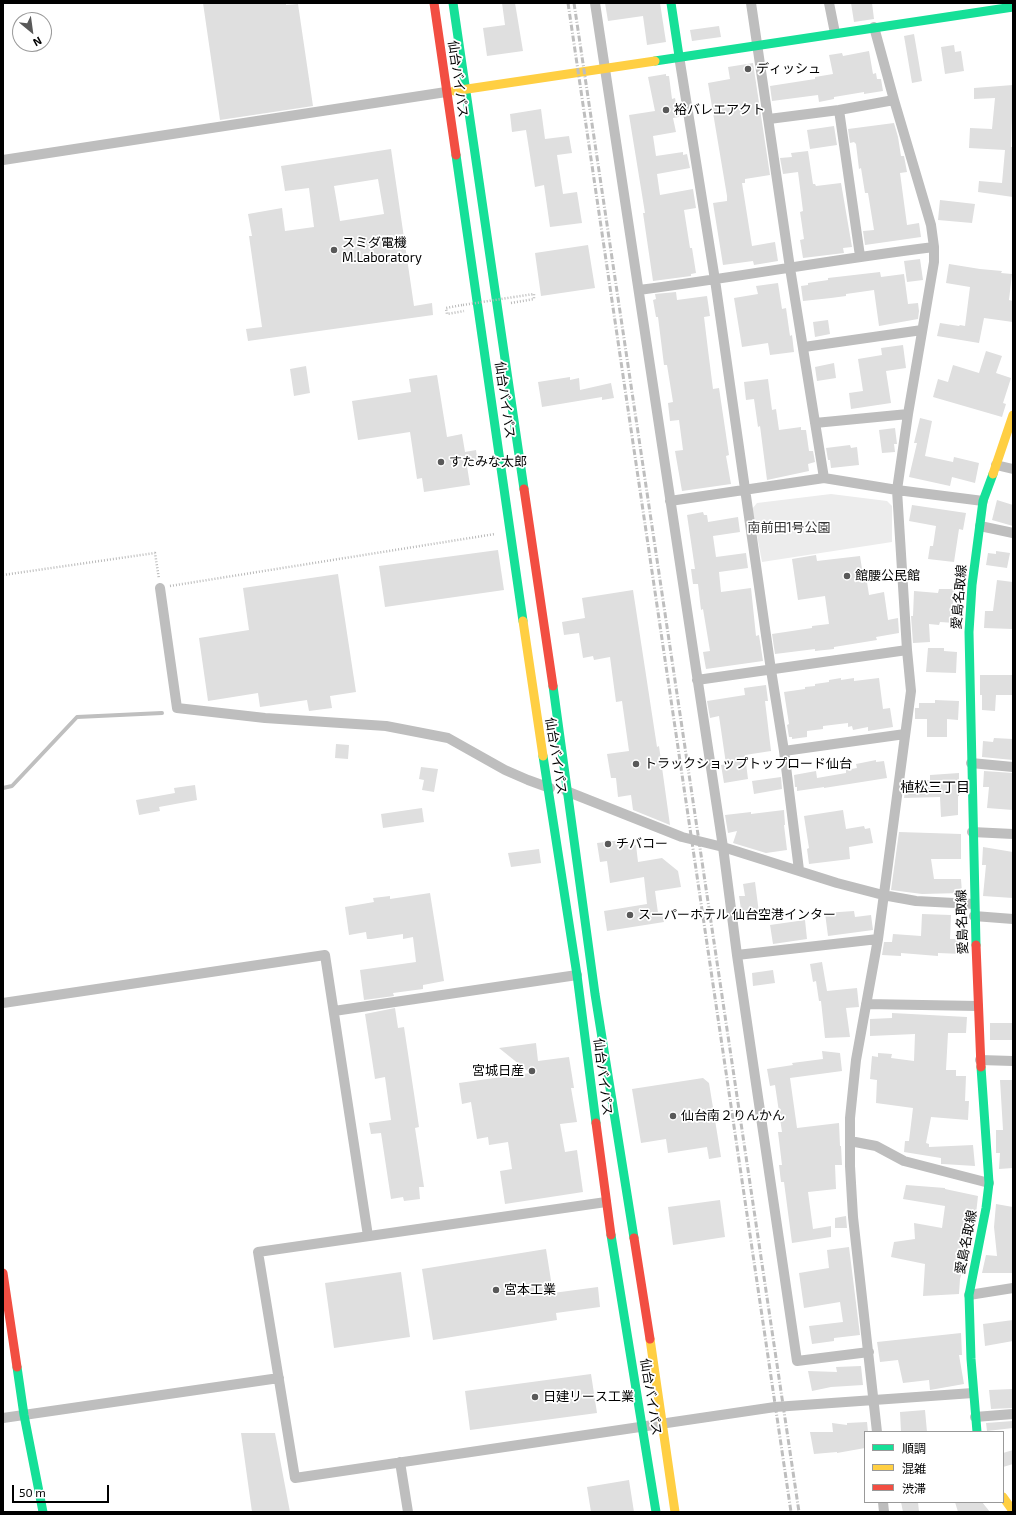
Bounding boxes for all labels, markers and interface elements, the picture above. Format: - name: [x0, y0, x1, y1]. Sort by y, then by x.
- north arrow: [12, 12, 52, 52]
- text: N: [31, 34, 44, 50]
- street label: 仙台バイパス: [445, 39, 471, 119]
- place label: ディッシュ: [756, 61, 821, 77]
- marker: ディッシュ: [743, 64, 753, 74]
- place label: 裕バレエアクト: [674, 102, 765, 118]
- marker: 裕バレエアクト: [661, 105, 671, 115]
- place label: スミダ電機 M.Laboratory: [342, 235, 422, 266]
- marker: スミダ電機 M.Laboratory: [329, 245, 339, 255]
- street label: 仙台バイパス: [492, 360, 518, 440]
- place label: すたみな太郎: [449, 454, 527, 470]
- marker: すたみな太郎: [436, 457, 446, 467]
- park label: 南前田1号公園: [747, 520, 831, 536]
- street label: 愛島名取線: [948, 564, 970, 630]
- place label: 館腰公民館: [855, 568, 920, 584]
- marker: 館腰公民館: [842, 571, 852, 581]
- street label: 仙台バイパス: [542, 716, 570, 796]
- place label: トラックショップトップロード仙台: [644, 756, 852, 772]
- marker: トラックショップトップロード仙台: [631, 759, 641, 769]
- district label: 植松三丁目: [900, 779, 970, 795]
- place label: チバコー: [616, 836, 668, 852]
- marker: チバコー: [603, 839, 613, 849]
- street label: 愛島名取線: [953, 889, 971, 955]
- place label: スーパーホテル 仙台空港インター: [638, 907, 836, 923]
- marker: スーパーホテル 仙台空港インター: [625, 910, 635, 920]
- street label: 仙台バイパス: [591, 1037, 615, 1117]
- place label: 宮城日産: [472, 1063, 524, 1079]
- marker: 宮城日産: [527, 1066, 537, 1076]
- place label: 仙台南２りんかん: [681, 1108, 785, 1124]
- marker: 仙台南２りんかん: [668, 1111, 678, 1121]
- street label: 愛島名取線: [952, 1209, 980, 1275]
- place label: 宮本工業: [504, 1282, 556, 1298]
- marker: 宮本工業: [491, 1285, 501, 1295]
- street label: 仙台バイパス: [637, 1357, 665, 1437]
- place label: 日建リース工業: [543, 1389, 634, 1405]
- marker: 日建リース工業: [530, 1392, 540, 1402]
- legend: [864, 1431, 1004, 1503]
- text: 順調: [902, 1441, 926, 1455]
- text: 混雑: [902, 1461, 926, 1475]
- scale bar: [14, 1477, 111, 1503]
- text: 渋滞: [902, 1481, 926, 1495]
- text: 50 m: [19, 1485, 46, 1499]

